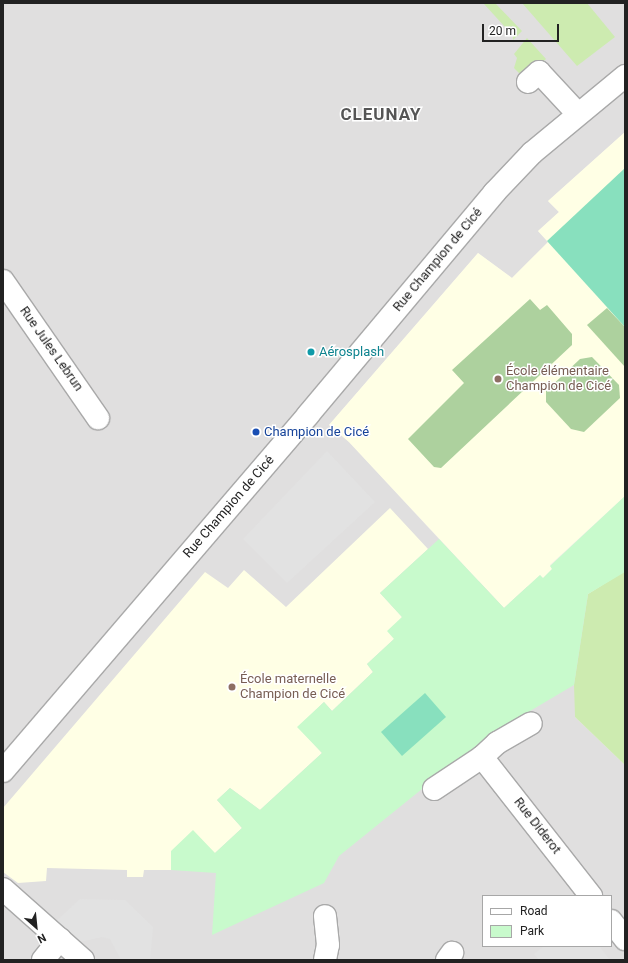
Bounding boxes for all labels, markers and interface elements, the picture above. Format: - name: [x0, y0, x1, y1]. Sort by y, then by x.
- scale bar: [484, 16, 561, 42]
- text: 20 m: [489, 24, 516, 38]
- district label: CLEUNAY: [340, 105, 422, 125]
- street label: Rue Champion de Cicé: [390, 205, 486, 315]
- street label: Rue Jules Lebrun: [16, 304, 86, 394]
- place label: Aérosplash: [319, 344, 384, 360]
- marker: Aérosplash: [306, 347, 316, 357]
- place label: École élémentaire Champion de Cicé: [506, 364, 611, 395]
- marker: École élémentaire Champion de Cicé: [493, 374, 503, 384]
- place label: Champion de Cicé: [264, 424, 369, 440]
- marker: Champion de Cicé: [251, 427, 261, 437]
- street label: Rue Champion de Cicé: [180, 453, 278, 561]
- place label: École maternelle Champion de Cicé: [240, 672, 345, 703]
- marker: École maternelle Champion de Cicé: [227, 682, 237, 692]
- street label: Rue Diderot: [510, 795, 564, 857]
- legend: [482, 895, 612, 947]
- text: Road: [520, 904, 548, 918]
- north arrow: [16, 907, 56, 947]
- text: Park: [520, 924, 544, 938]
- text: N: [35, 931, 48, 946]

